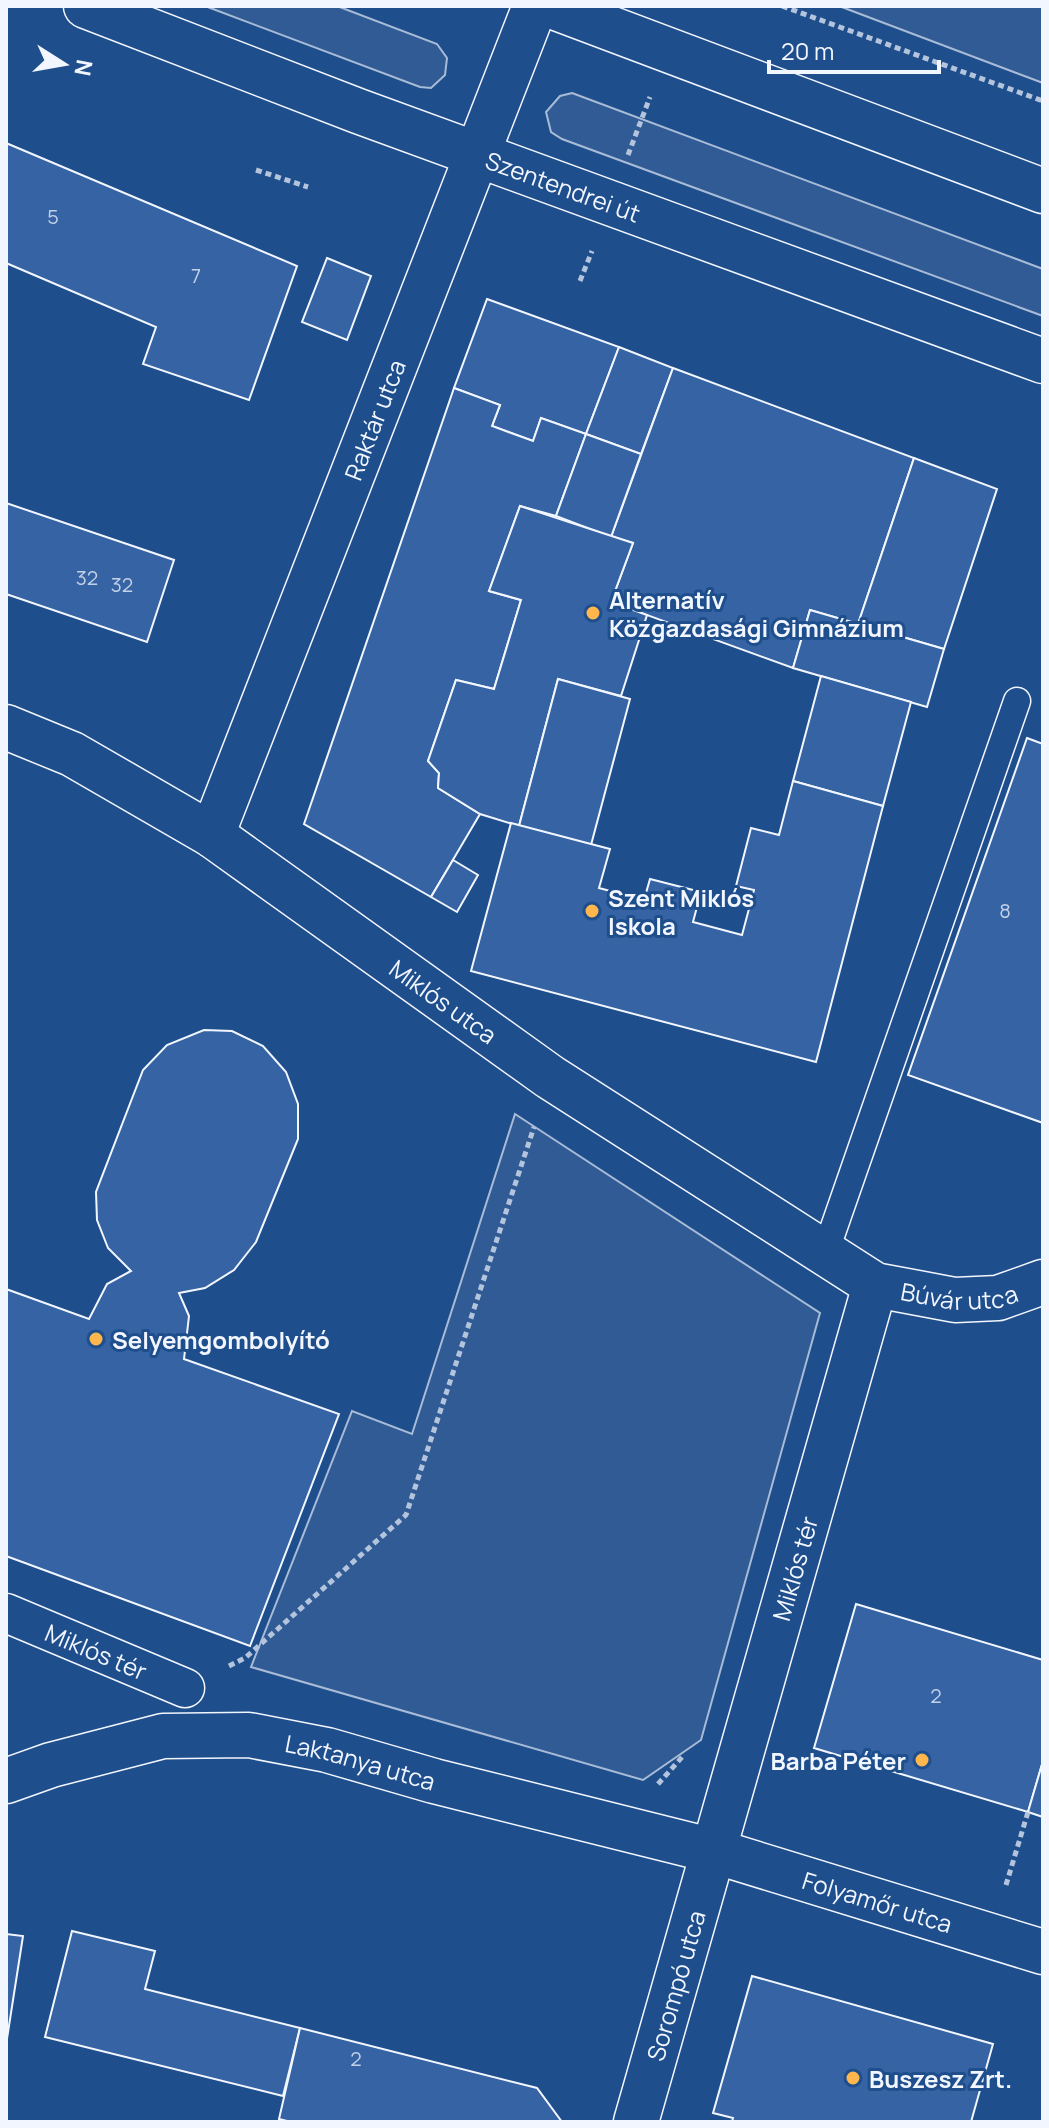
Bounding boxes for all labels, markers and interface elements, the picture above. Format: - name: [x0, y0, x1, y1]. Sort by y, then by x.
- north arrow: [24, 24, 104, 104]
- scale bar: [769, 24, 939, 74]
- text: 20 m: [781, 34, 834, 67]
- text: N: [67, 57, 100, 78]
- street label: Szentendrei út: [481, 143, 645, 229]
- house number: 5: [47, 203, 59, 230]
- house number: 7: [191, 262, 201, 289]
- street label: Raktár utca: [336, 354, 412, 484]
- house number: 32: [76, 564, 98, 591]
- house number: 32: [111, 571, 133, 598]
- place label: Alternatív Közgazdasági Gimnázium: [609, 583, 904, 644]
- marker: Alternatív Közgazdasági Gimnázium: [584, 604, 602, 622]
- place label: Szent Miklós Iskola: [608, 881, 754, 942]
- house number: 8: [999, 897, 1011, 924]
- marker: Szent Miklós Iskola: [583, 902, 601, 920]
- street label: Miklós utca: [383, 951, 504, 1051]
- street label: Búvár utca: [898, 1274, 1022, 1317]
- place label: Selyemgombolyító: [112, 1323, 330, 1356]
- marker: Selyemgombolyító: [87, 1330, 105, 1348]
- street label: Miklós tér: [764, 1512, 825, 1624]
- street label: Miklós tér: [41, 1615, 152, 1687]
- house number: 2: [930, 1682, 942, 1709]
- street label: Laktanya utca: [282, 1726, 440, 1797]
- place label: Barba Péter: [771, 1744, 906, 1777]
- marker: Barba Péter: [913, 1751, 931, 1769]
- street label: Folyamőr utca: [799, 1863, 956, 1940]
- street label: Sorompó utca: [638, 1906, 712, 2065]
- house number: 2: [350, 2045, 362, 2072]
- place label: Buszesz Zrt.: [869, 2062, 1012, 2095]
- marker: Buszesz Zrt.: [844, 2069, 862, 2087]

